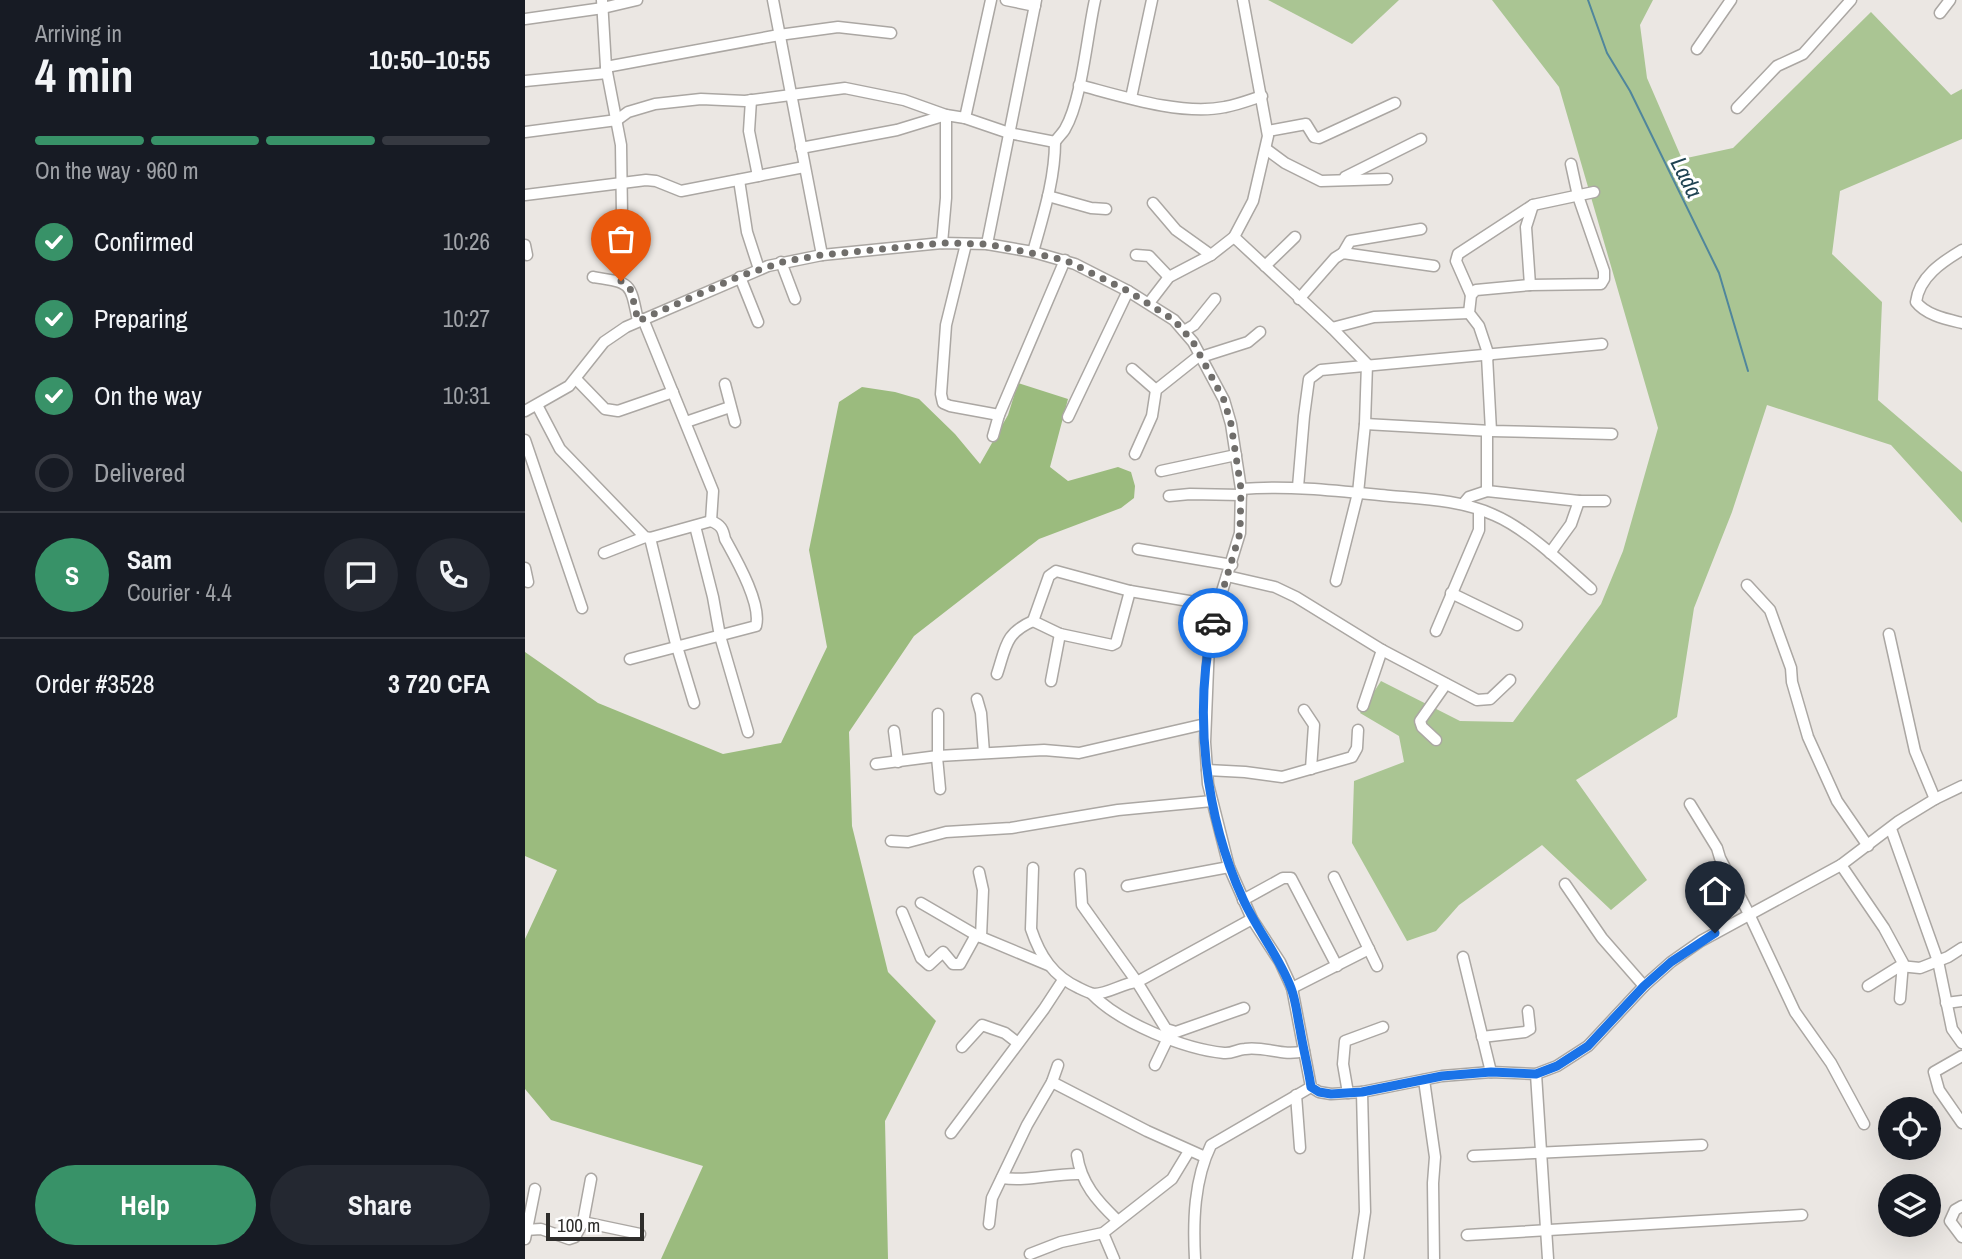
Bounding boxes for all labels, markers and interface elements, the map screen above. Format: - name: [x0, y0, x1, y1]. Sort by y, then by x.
- text: Arriving in: [35, 18, 122, 49]
- text: 10:50–10:55: [369, 42, 490, 77]
- text: 4 min: [35, 44, 134, 106]
- water label: Lada: [1664, 151, 1710, 203]
- text: On the way · 960 m: [35, 155, 199, 186]
- pin: [591, 209, 651, 281]
- icon: bag: [602, 220, 640, 258]
- icon: check: [35, 223, 73, 261]
- text: Confirmed: [94, 224, 194, 259]
- text: 10:26: [443, 226, 490, 257]
- icon: check: [35, 300, 73, 338]
- text: Preparing: [94, 301, 188, 336]
- text: 10:27: [443, 303, 490, 334]
- icon: check: [35, 377, 73, 415]
- text: On the way: [94, 378, 202, 413]
- text: 10:31: [443, 380, 490, 411]
- text: Delivered: [94, 455, 185, 490]
- button: chat: [324, 538, 398, 612]
- button: phone: [416, 538, 490, 612]
- text: Sam: [127, 542, 172, 577]
- text: S: [65, 558, 79, 593]
- text: Courier · 4.4: [127, 577, 232, 608]
- courier: [1178, 588, 1248, 658]
- icon: car: [1194, 604, 1232, 642]
- text: Order #3528: [35, 666, 155, 701]
- text: 3 720 CFA: [388, 666, 490, 701]
- pin: [1685, 861, 1745, 933]
- icon: home: [1696, 872, 1734, 910]
- map controls: [1878, 1097, 1941, 1237]
- button: locate: [1878, 1097, 1941, 1160]
- button: Help: [35, 1165, 256, 1245]
- button: Share: [270, 1165, 490, 1245]
- button: layers: [1878, 1174, 1941, 1237]
- scale bar: [546, 1210, 644, 1242]
- text: 100 m: [557, 1212, 600, 1238]

